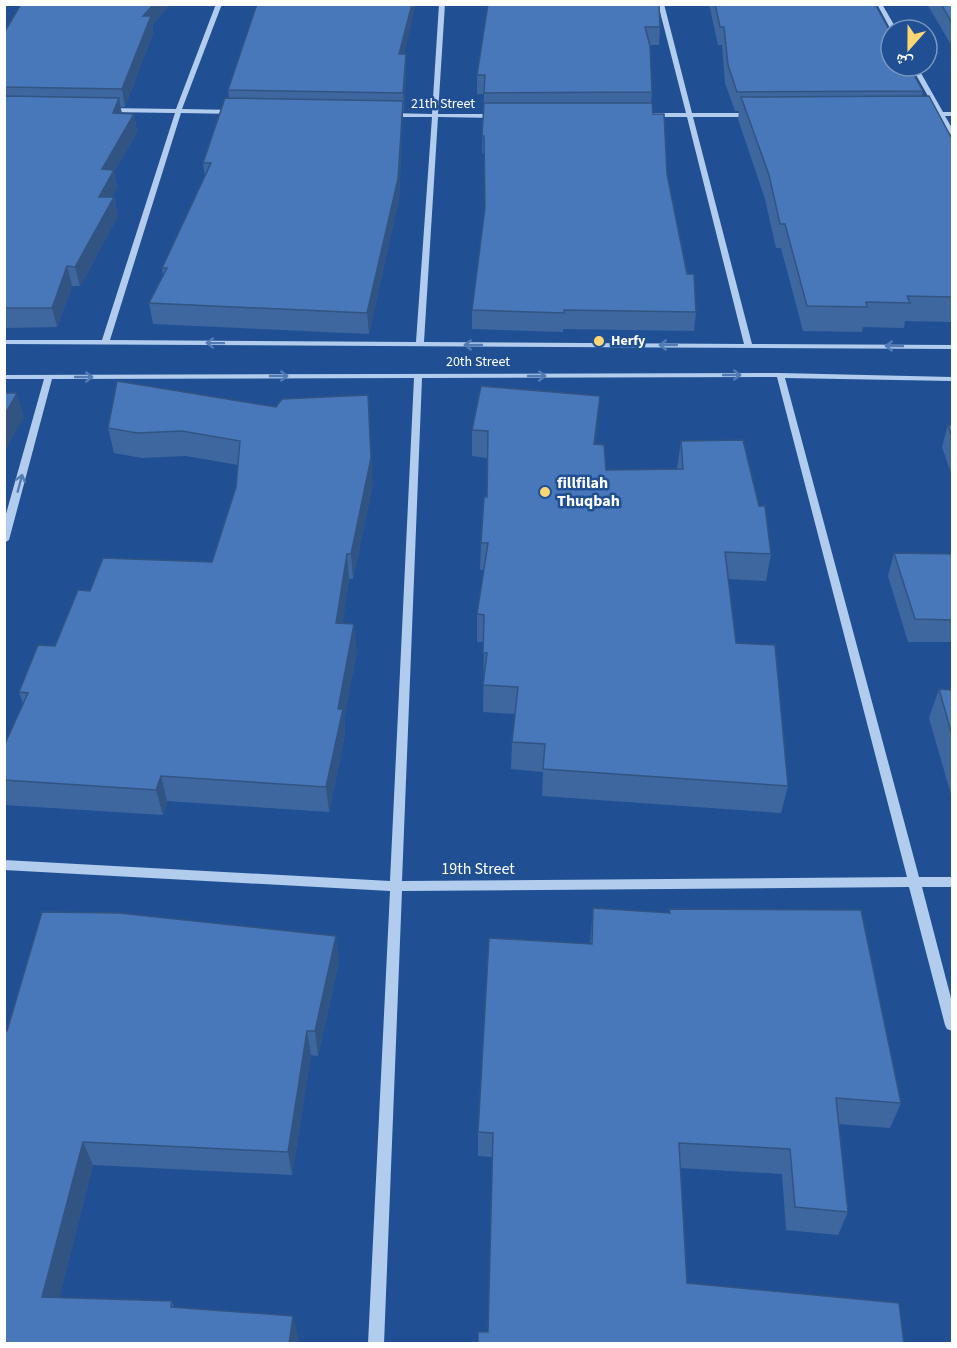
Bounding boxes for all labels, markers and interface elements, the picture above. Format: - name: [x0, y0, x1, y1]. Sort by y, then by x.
- north arrow: [879, 18, 939, 78]
- text: ش: [892, 48, 916, 74]
- street label: 21th Street: [411, 94, 475, 114]
- place label: Herfy: [611, 331, 646, 351]
- marker: Herfy: [592, 334, 606, 348]
- one-way arrow: [206, 337, 226, 349]
- one-way arrow: [464, 339, 484, 351]
- one-way arrow: [659, 339, 679, 351]
- one-way arrow: [885, 340, 905, 352]
- street label: 20th Street: [446, 352, 510, 372]
- one-way arrow: [721, 369, 741, 381]
- one-way arrow: [268, 370, 288, 382]
- one-way arrow: [526, 370, 546, 382]
- one-way arrow: [73, 371, 93, 383]
- place label: fillfilah Thuqbah: [557, 472, 620, 512]
- one-way arrow: [15, 474, 26, 493]
- marker: fillfilah Thuqbah: [538, 485, 552, 499]
- street label: 19th Street: [441, 858, 515, 880]

